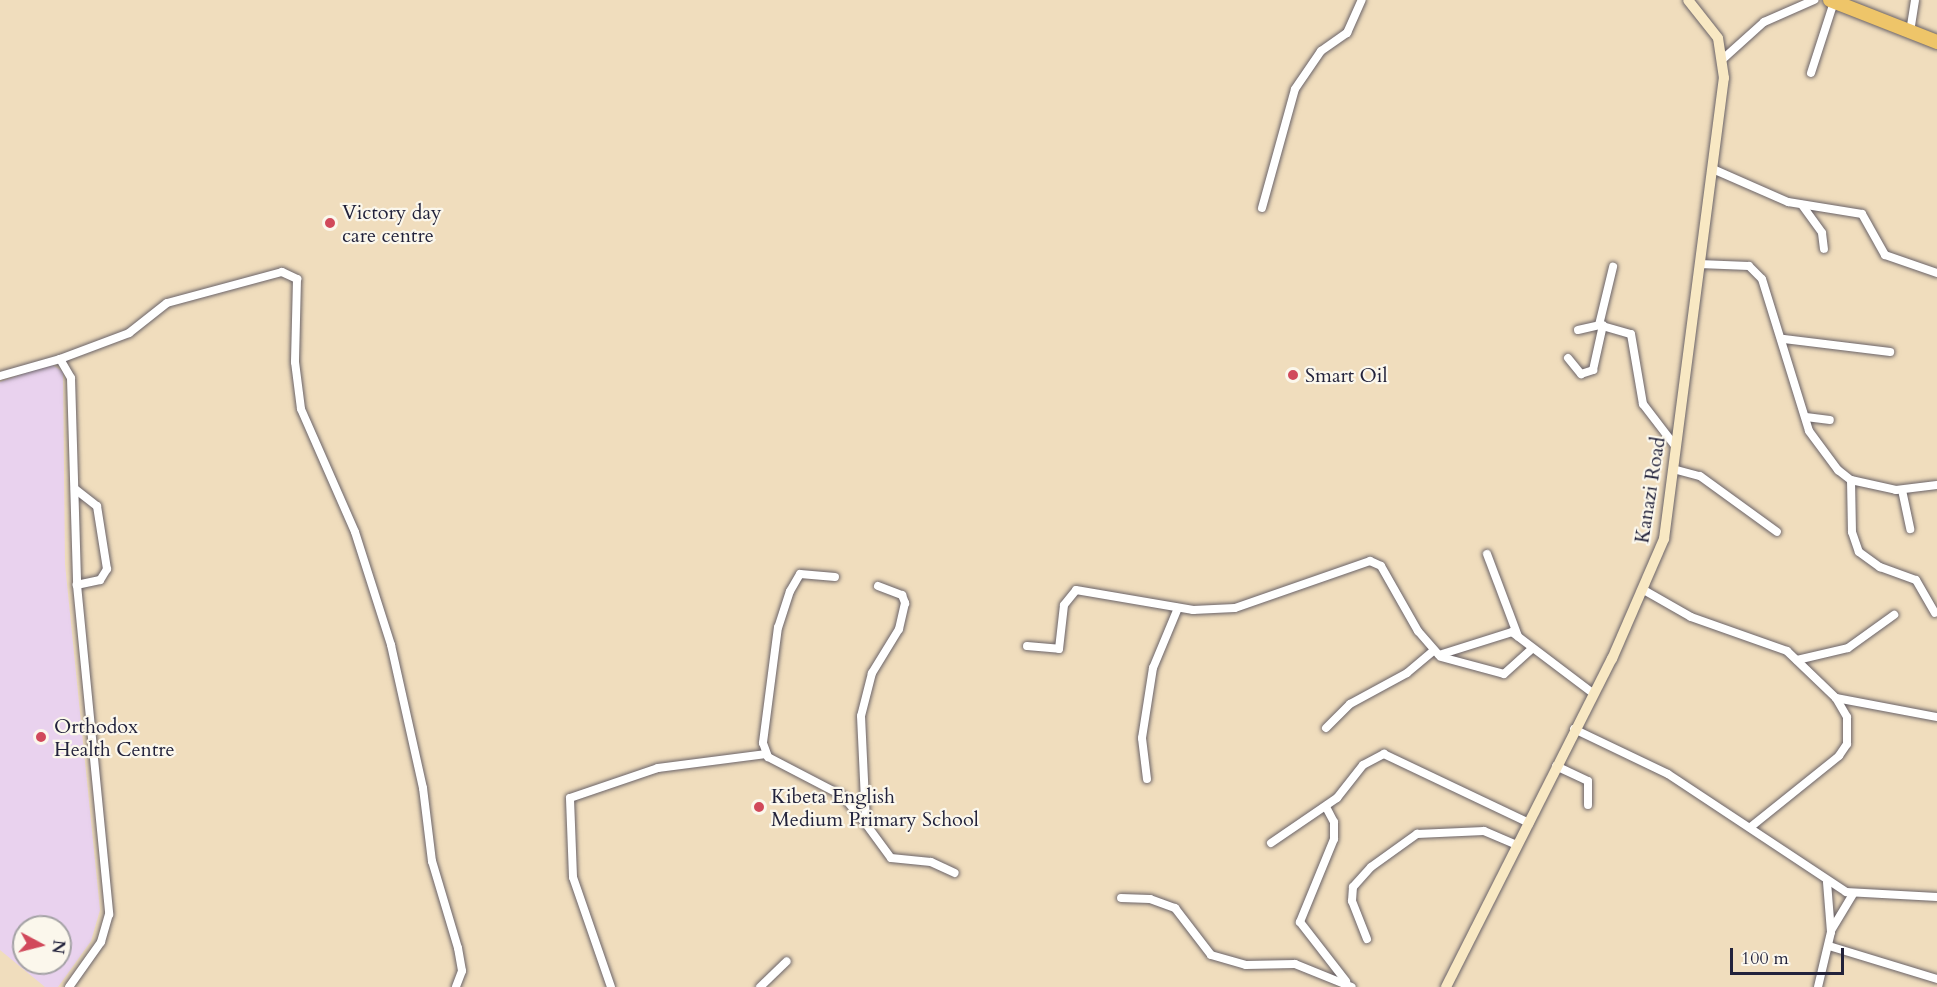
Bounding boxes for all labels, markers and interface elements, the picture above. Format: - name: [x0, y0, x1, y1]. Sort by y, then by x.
- place label: Victory day care centre: [342, 200, 442, 247]
- marker: Victory day care centre: [323, 216, 337, 230]
- place label: Smart Oil: [1305, 363, 1388, 387]
- marker: Smart Oil: [1286, 368, 1300, 382]
- street label: Kanazi Road: [1630, 435, 1670, 545]
- place label: Orthodox Health Centre: [54, 714, 175, 761]
- marker: Orthodox Health Centre: [32, 728, 50, 746]
- place label: Kibeta English Medium Primary School: [771, 784, 979, 831]
- marker: Kibeta English Medium Primary School: [752, 800, 766, 814]
- north arrow: [12, 915, 72, 975]
- scale bar: [1733, 936, 1847, 974]
- text: N: [46, 939, 70, 955]
- text: 100 m: [1741, 946, 1789, 971]

